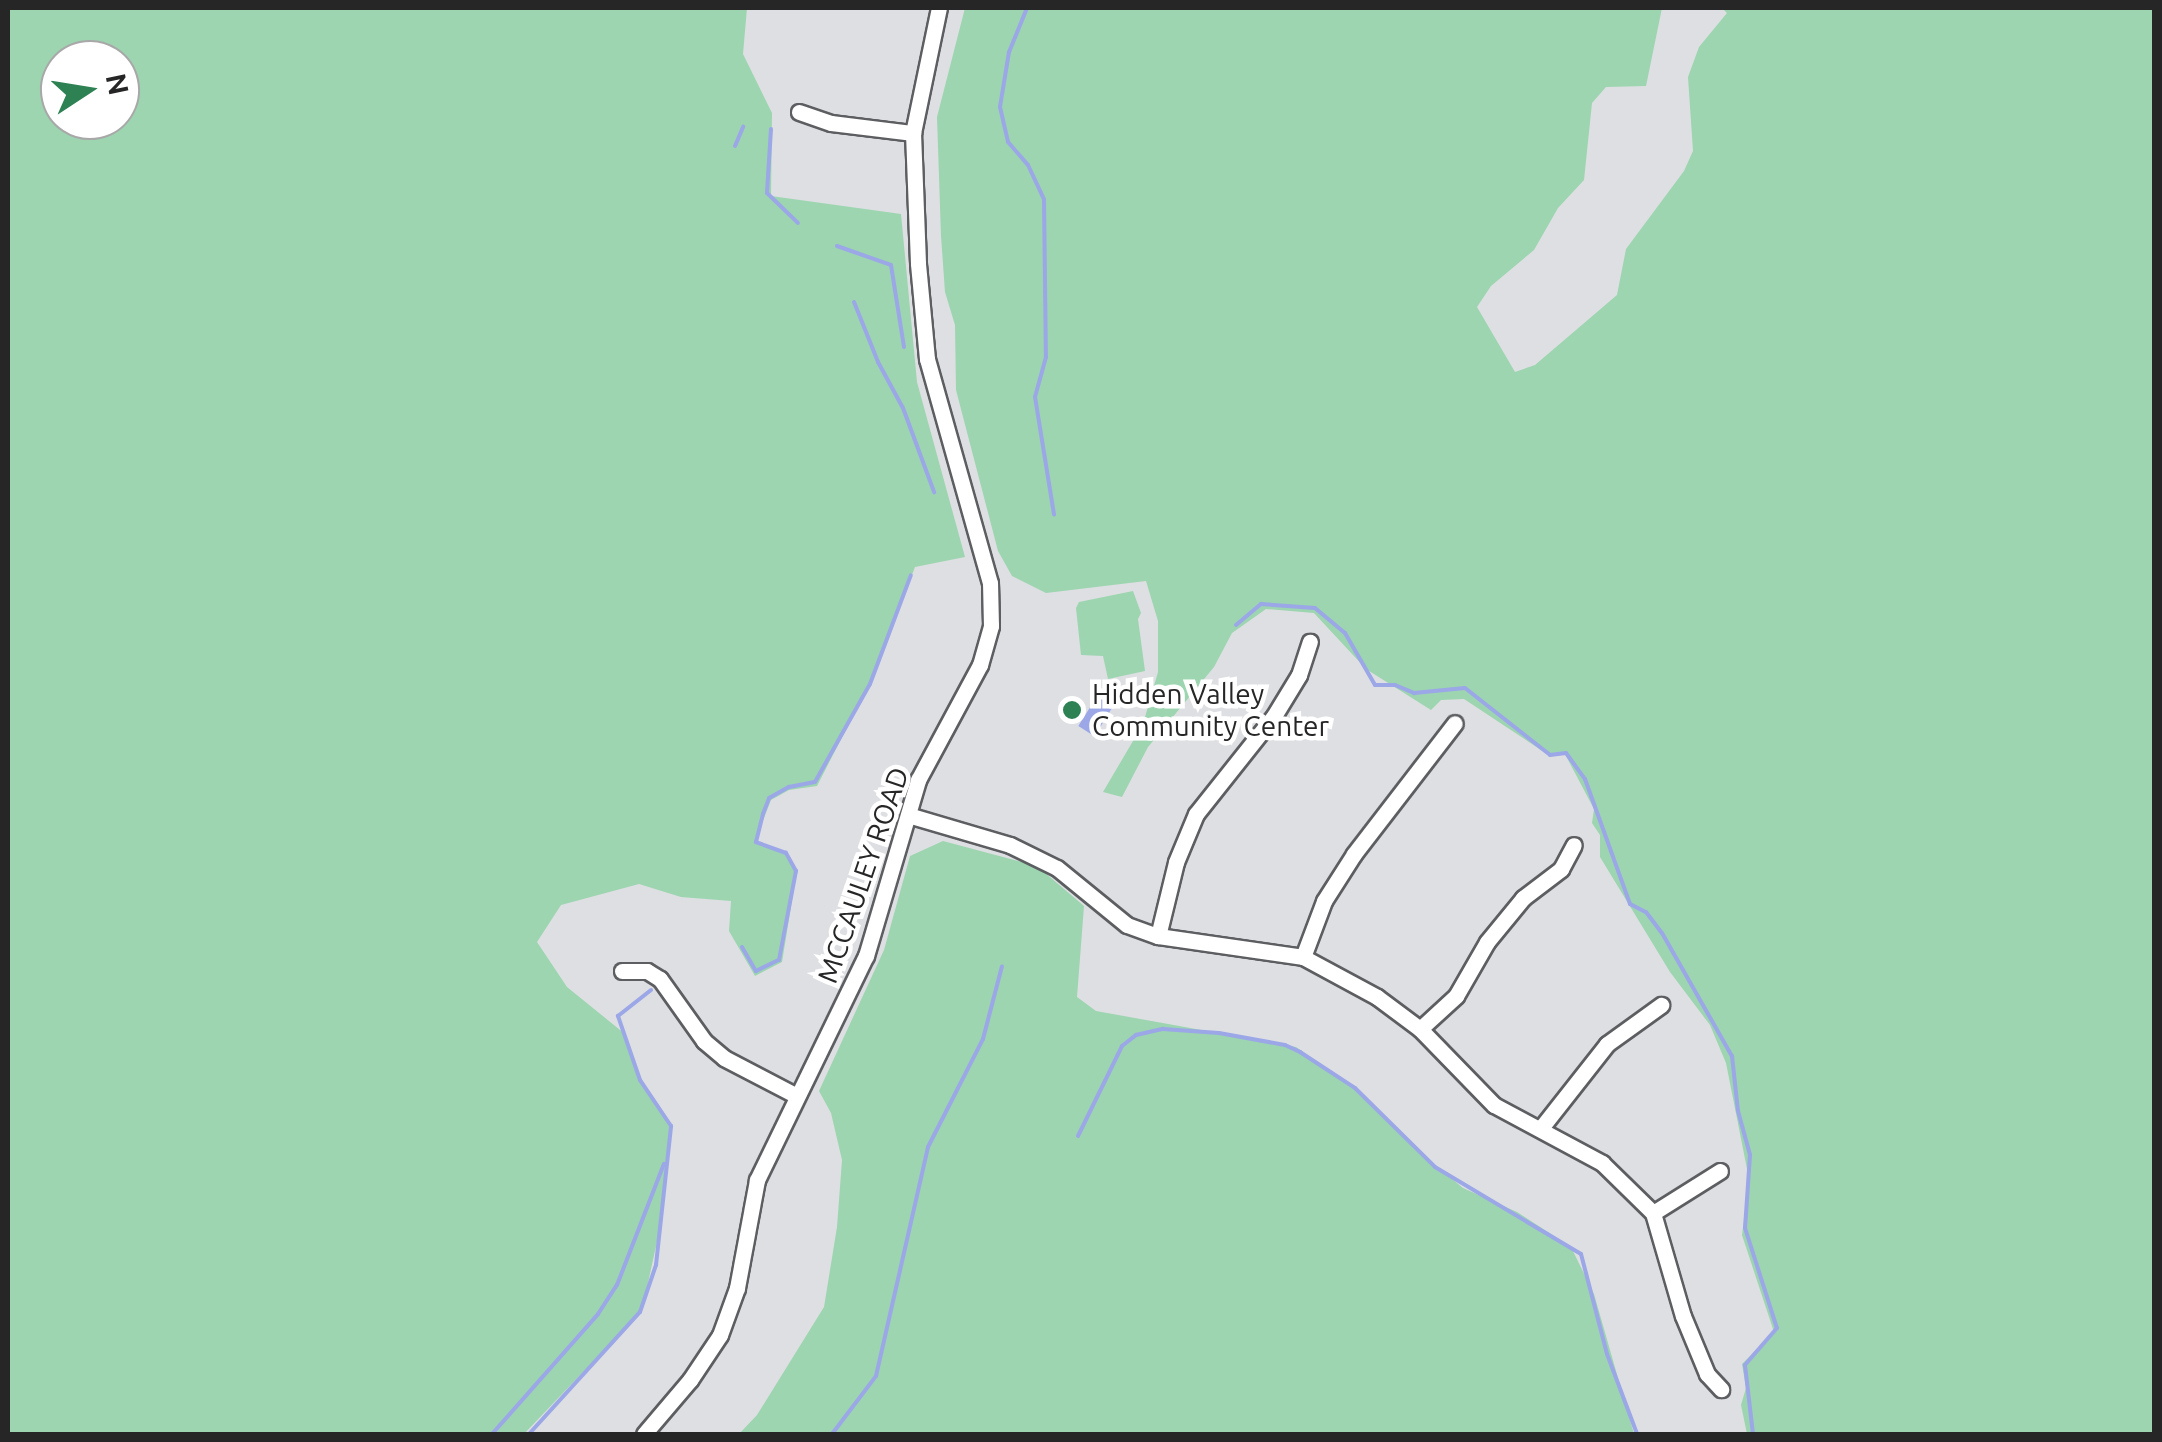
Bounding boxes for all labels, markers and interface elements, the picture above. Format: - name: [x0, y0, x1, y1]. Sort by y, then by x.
- north arrow: [40, 40, 140, 140]
- text: N: [101, 71, 135, 98]
- place label: Hidden Valley Community Center: [1092, 677, 1329, 743]
- marker: Hidden Valley Community Center: [1061, 699, 1083, 721]
- street label: MCCAULEY ROAD: [810, 763, 916, 987]

